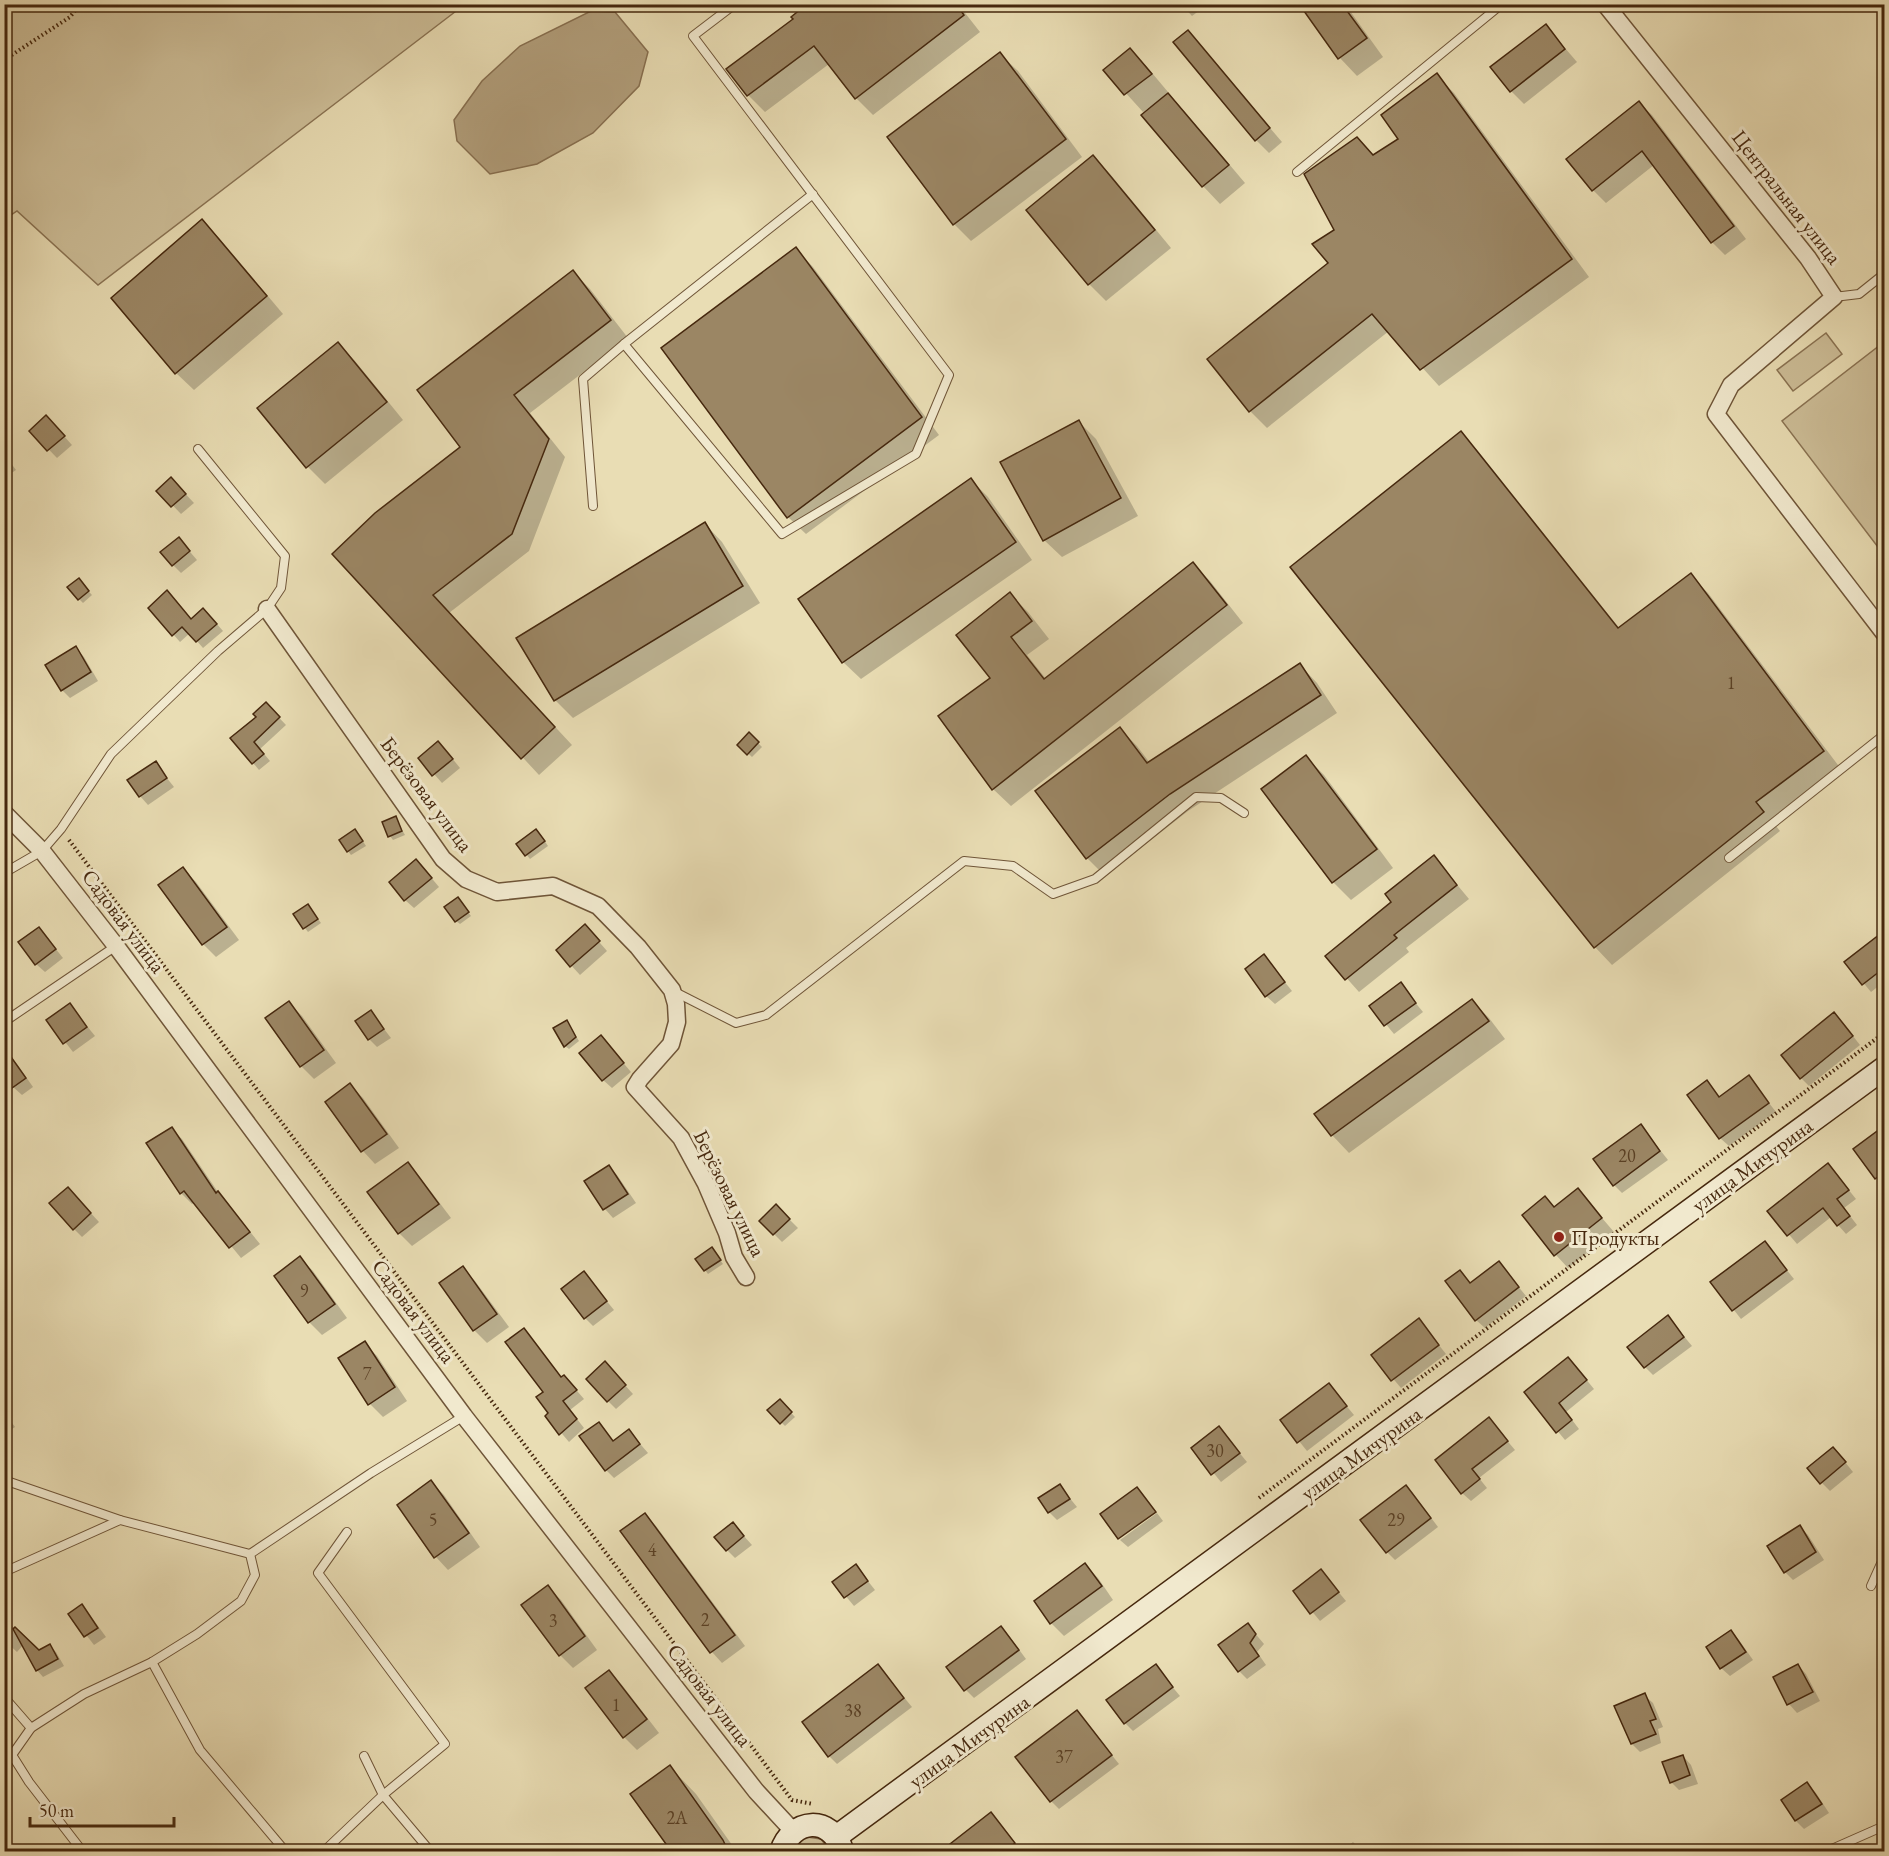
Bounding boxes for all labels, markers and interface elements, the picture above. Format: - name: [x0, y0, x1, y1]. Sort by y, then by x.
- street label: Центральная улица: [1726, 124, 1848, 270]
- house number: 1: [1727, 671, 1735, 694]
- street label: Берёзовая улица: [375, 731, 480, 858]
- street label: Садовая улица: [76, 864, 172, 979]
- street label: улица Мичурина: [1686, 1112, 1818, 1218]
- street label: Берёзовая улица: [688, 1125, 773, 1261]
- house number: 20: [1618, 1144, 1636, 1167]
- place label: Продукты: [1571, 1224, 1660, 1251]
- marker: Продукты: [1552, 1230, 1566, 1244]
- street label: Садовая улица: [366, 1254, 462, 1369]
- house number: 9: [300, 1279, 309, 1302]
- house number: 7: [363, 1362, 372, 1385]
- street label: улица Мичурина: [1295, 1400, 1427, 1506]
- house number: 30: [1206, 1439, 1224, 1462]
- house number: 5: [429, 1508, 437, 1531]
- house number: 29: [1387, 1508, 1405, 1531]
- house number: 4: [648, 1538, 657, 1561]
- house number: 2: [701, 1608, 710, 1631]
- house number: 3: [549, 1609, 557, 1632]
- street label: Садовая улица: [661, 1638, 759, 1752]
- street label: улица Мичурина: [903, 1688, 1035, 1794]
- house number: 1: [612, 1693, 620, 1716]
- house number: 38: [844, 1699, 862, 1722]
- house number: 37: [1055, 1745, 1073, 1768]
- scale bar: [30, 1790, 174, 1828]
- text: 50 m: [39, 1799, 74, 1822]
- house number: 2А: [666, 1806, 688, 1829]

